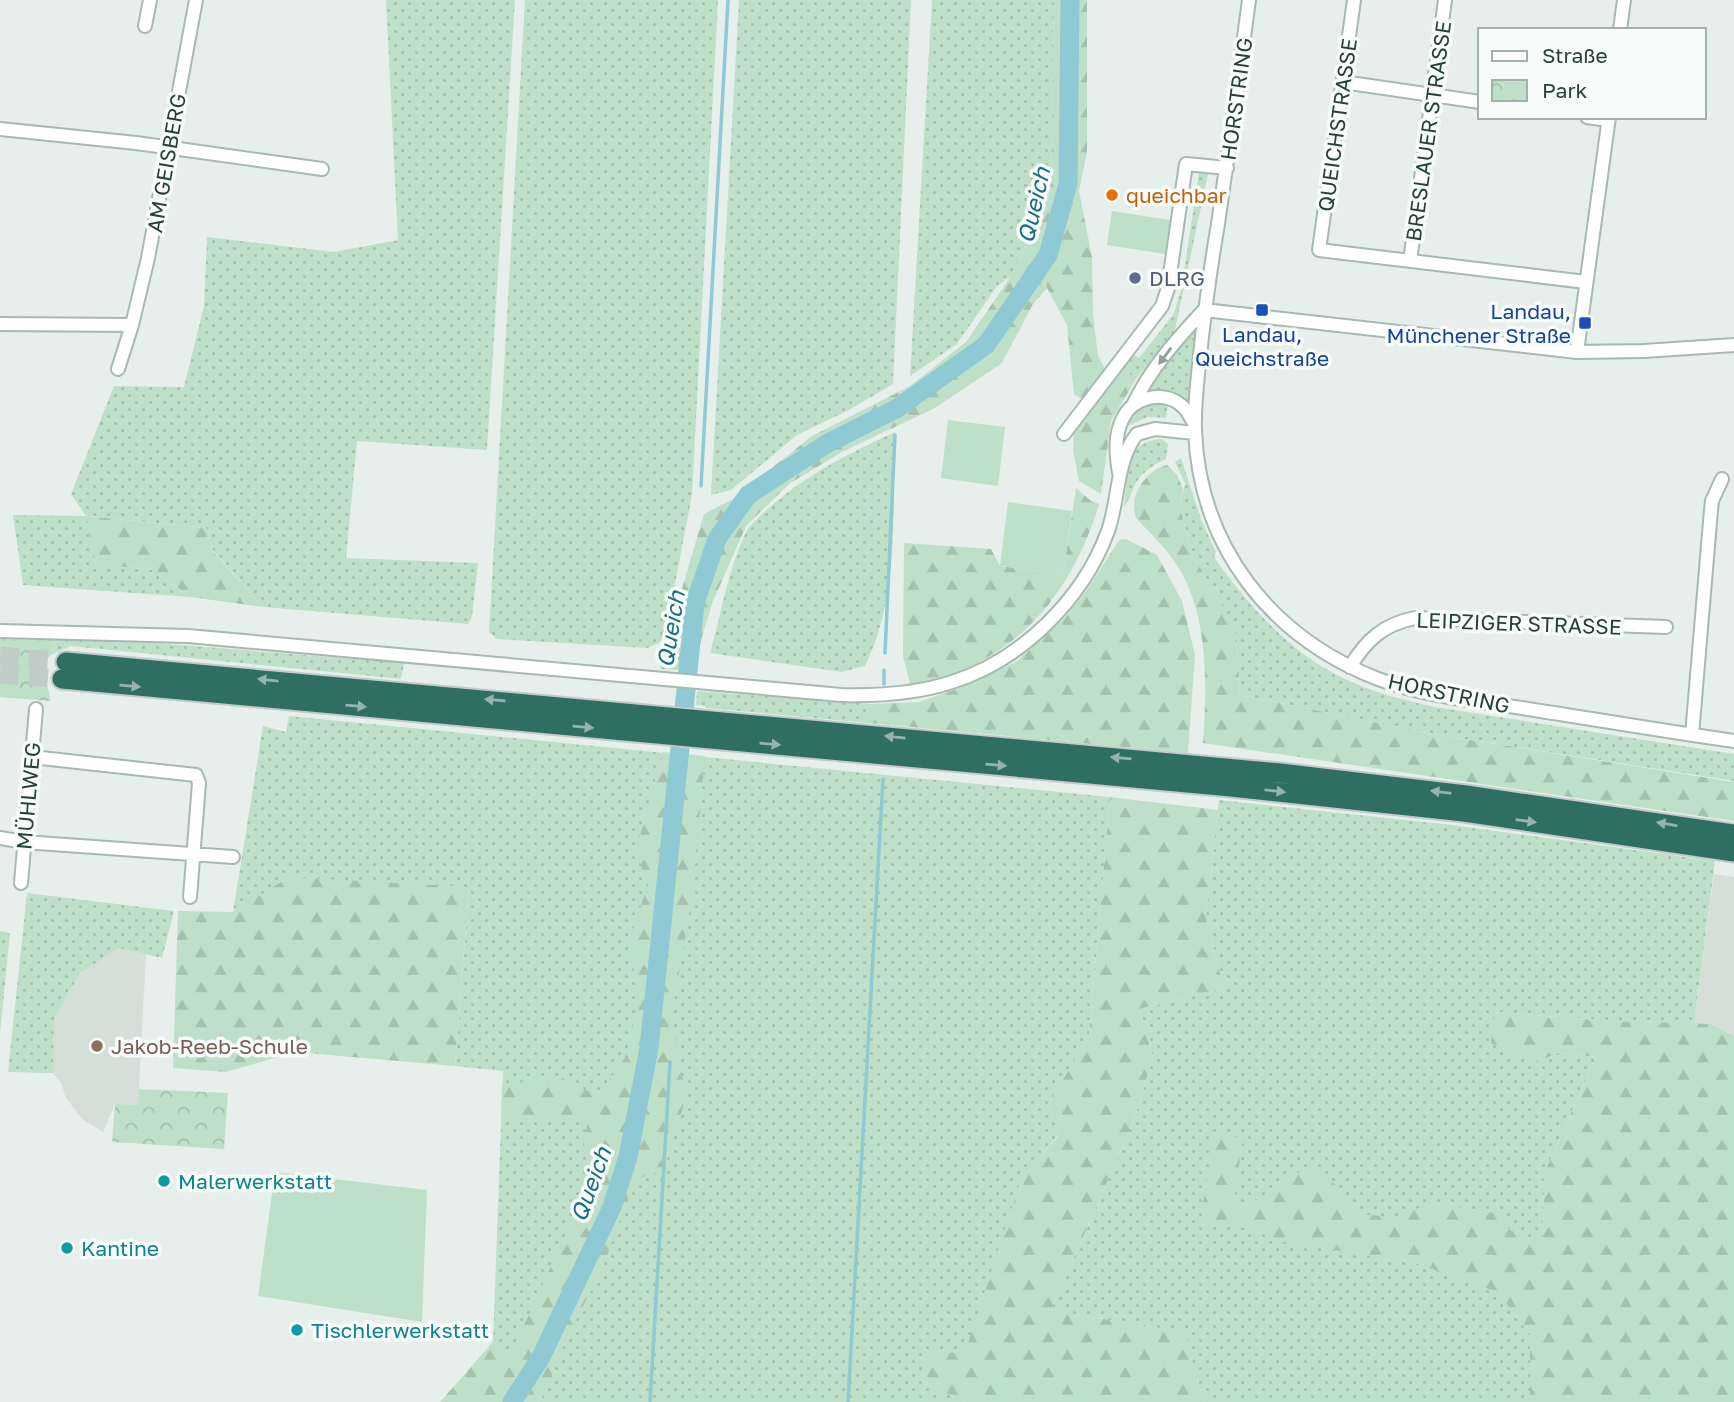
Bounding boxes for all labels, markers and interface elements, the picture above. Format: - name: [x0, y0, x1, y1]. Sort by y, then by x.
- street label: BRESLAUER STRASSE: [1400, 19, 1456, 243]
- legend: [1478, 28, 1706, 119]
- street label: HORSTRING: [1215, 36, 1257, 162]
- street label: QUEICHSTRASSE: [1312, 37, 1362, 213]
- text: Straße: [1542, 42, 1608, 68]
- text: Park: [1542, 77, 1588, 103]
- street label: AM GEISBERG: [141, 91, 191, 235]
- water label: Queich: [1011, 163, 1056, 246]
- place label: queichbar: [1126, 182, 1227, 208]
- marker: queichbar: [1104, 187, 1120, 203]
- place label: DLRG: [1149, 265, 1205, 291]
- marker: DLRG: [1127, 270, 1143, 286]
- place label: Landau, Münchener Straße: [1387, 298, 1571, 348]
- marker: Landau, Queichstraße: [1254, 302, 1270, 318]
- marker: Landau, Münchener Straße: [1577, 315, 1593, 331]
- place label: Landau, Queichstraße: [1195, 321, 1329, 371]
- one-way arrow: [1158, 346, 1173, 364]
- water label: Queich: [650, 588, 690, 669]
- street label: LEIPZIGER STRASSE: [1416, 606, 1622, 640]
- street label: HORSTRING: [1386, 667, 1512, 719]
- one-way arrow: [257, 674, 279, 685]
- one-way arrow: [119, 681, 141, 692]
- one-way arrow: [483, 695, 505, 706]
- one-way arrow: [346, 701, 368, 712]
- one-way arrow: [572, 722, 594, 733]
- one-way arrow: [883, 731, 905, 742]
- one-way arrow: [759, 739, 781, 750]
- street label: MÜHLWEG: [10, 741, 46, 851]
- one-way arrow: [1110, 752, 1132, 763]
- one-way arrow: [985, 760, 1007, 771]
- one-way arrow: [1265, 786, 1287, 797]
- one-way arrow: [1430, 786, 1452, 797]
- one-way arrow: [1515, 816, 1537, 827]
- one-way arrow: [1655, 818, 1677, 829]
- place label: Jakob-Reeb-Schule: [111, 1033, 308, 1059]
- marker: Jakob-Reeb-Schule: [89, 1038, 105, 1054]
- water label: Queich: [564, 1142, 617, 1225]
- place label: Malerwerkstatt: [178, 1168, 332, 1194]
- marker: Malerwerkstatt: [156, 1173, 172, 1189]
- place label: Kantine: [81, 1235, 159, 1261]
- marker: Kantine: [59, 1240, 75, 1256]
- place label: Tischlerwerkstatt: [311, 1317, 489, 1343]
- marker: Tischlerwerkstatt: [289, 1322, 305, 1338]

